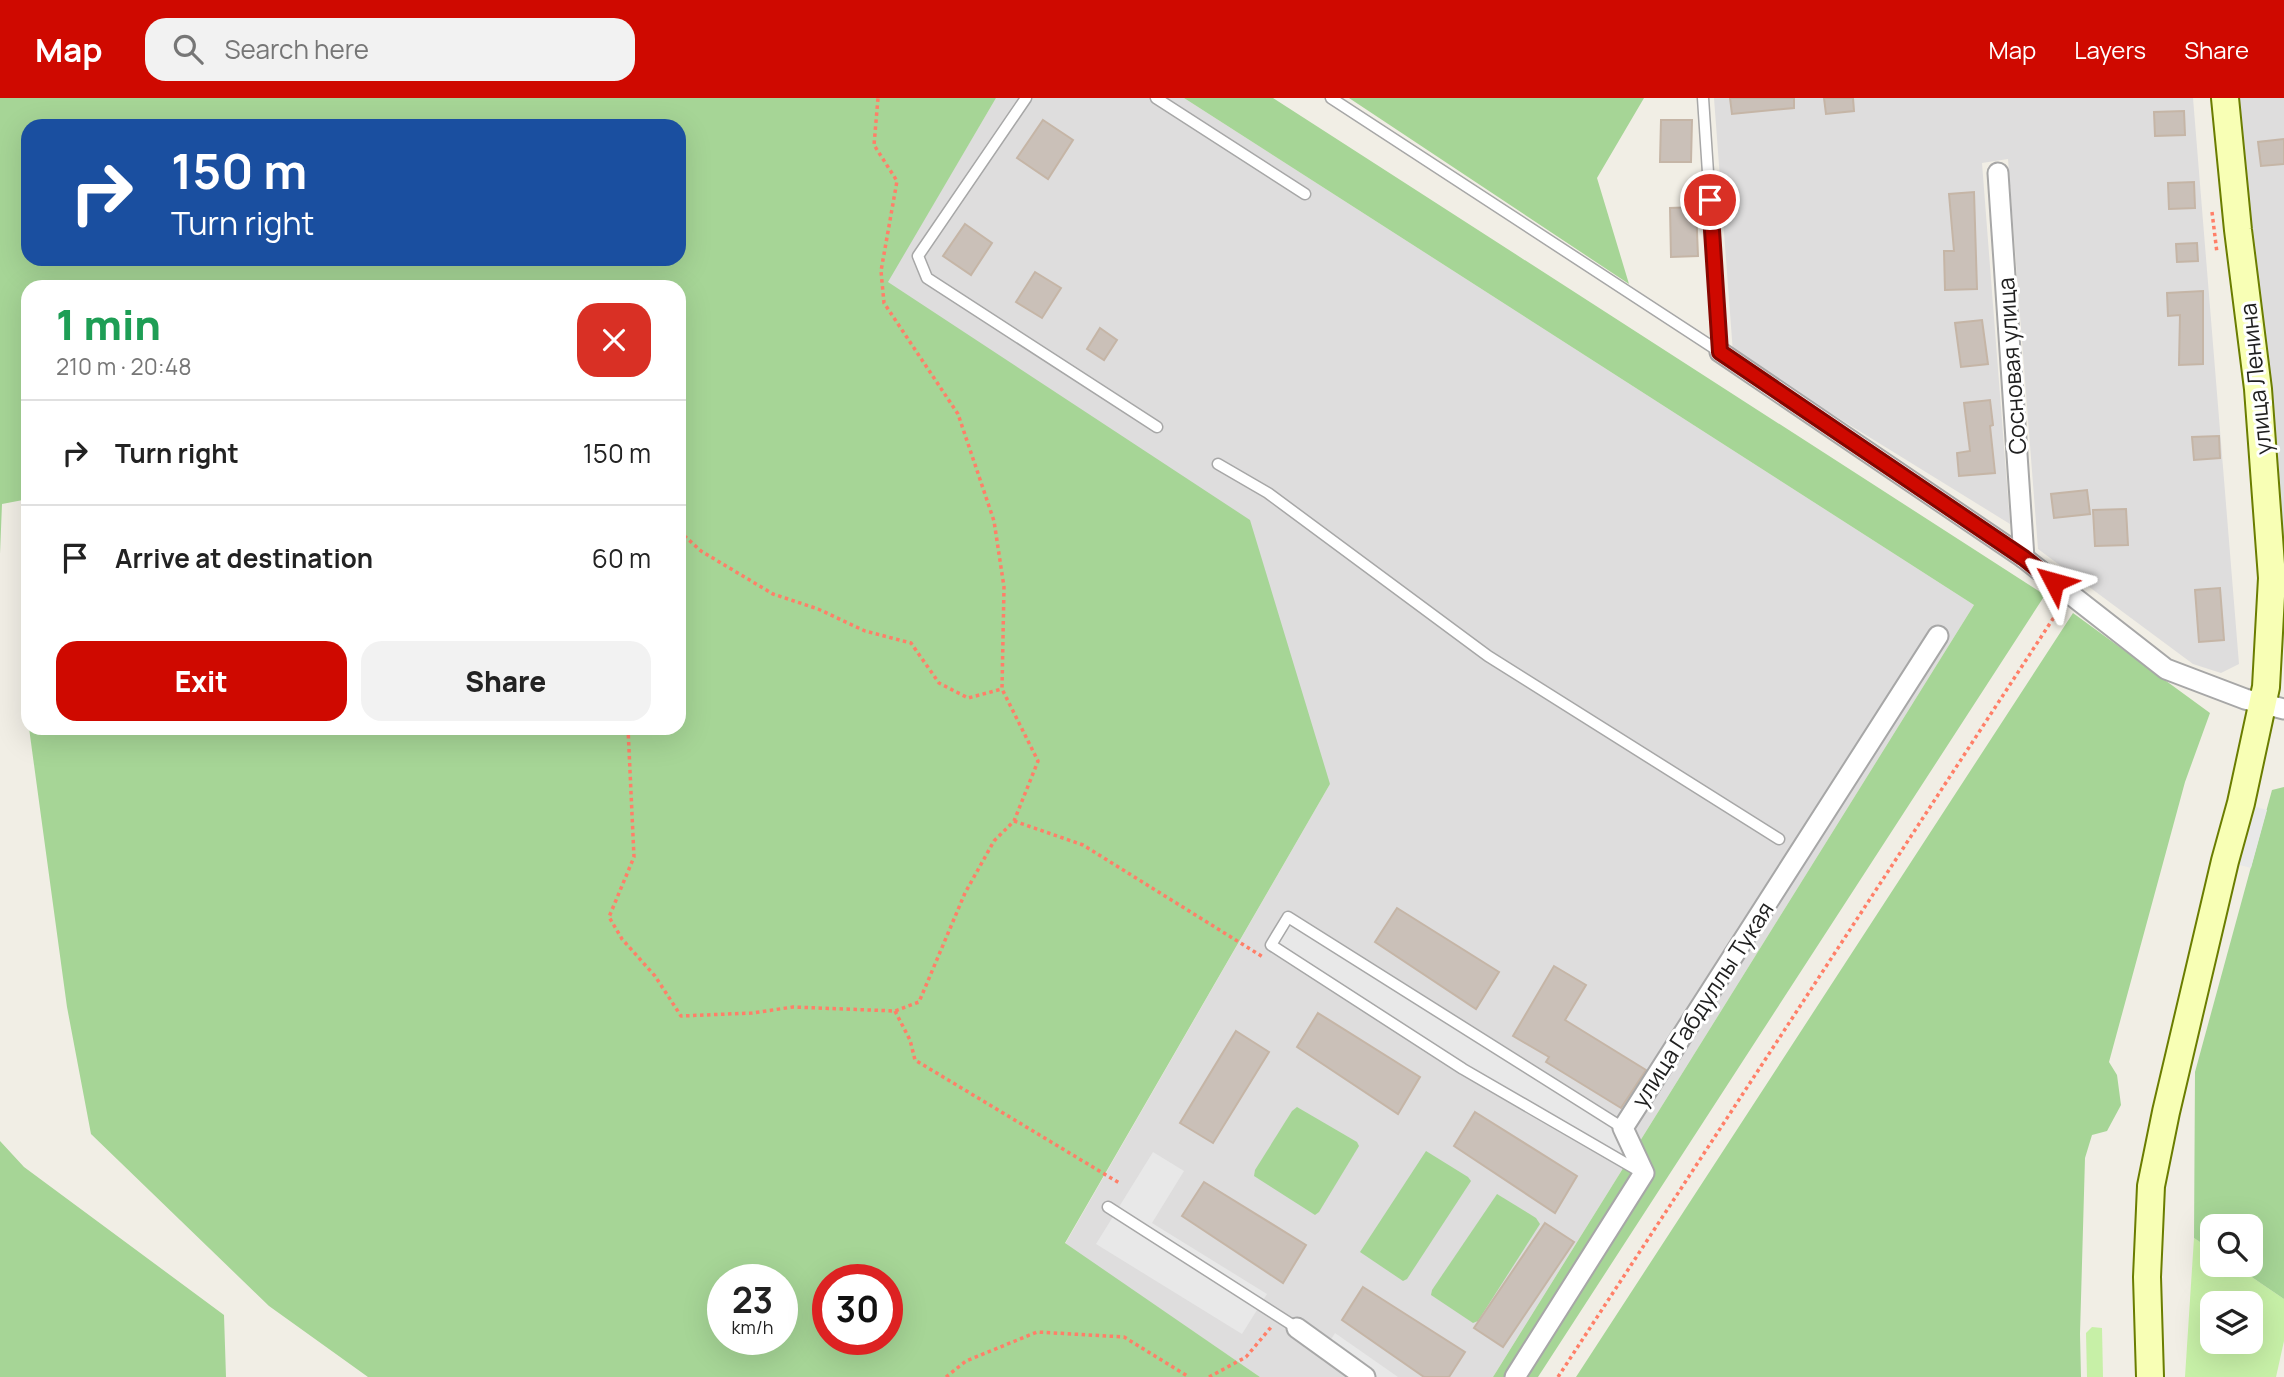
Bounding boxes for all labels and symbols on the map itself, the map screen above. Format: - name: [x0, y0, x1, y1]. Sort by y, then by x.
- pin: [1680, 170, 1740, 230]
- street label: Сосновая улица: [1989, 276, 2033, 456]
- street label: улица Ленина: [2231, 302, 2279, 456]
- position arrow: [2017, 545, 2091, 619]
- street label: улица Габдуллы Тукая: [1623, 895, 1781, 1113]
- speed limit sign: 30: [812, 1264, 903, 1355]

